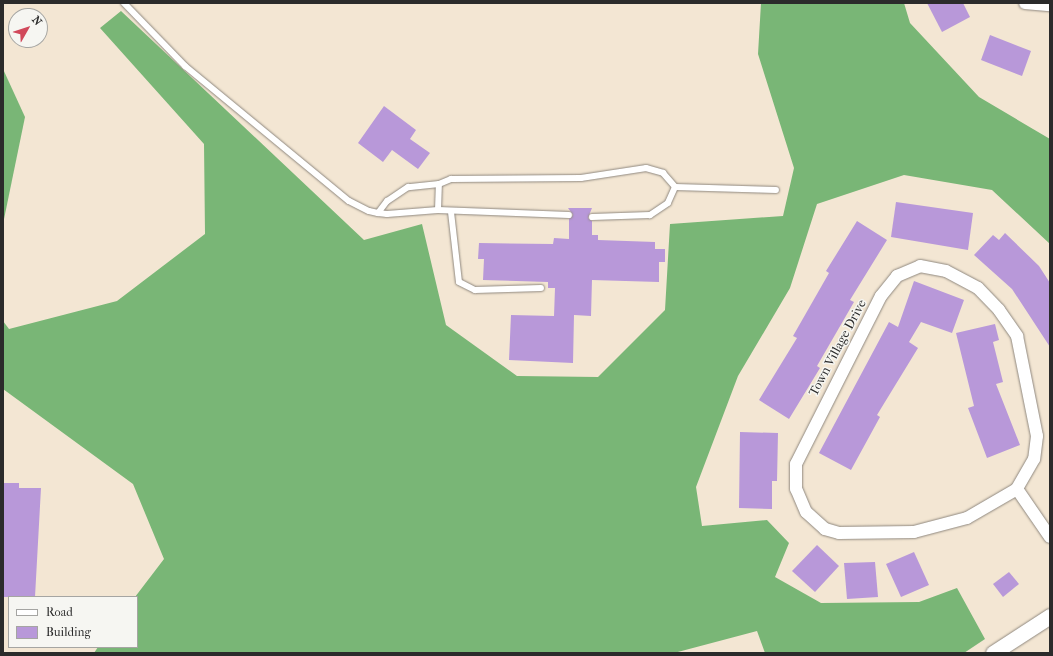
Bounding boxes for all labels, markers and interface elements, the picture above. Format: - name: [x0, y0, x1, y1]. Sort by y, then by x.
- north arrow: [8, 8, 48, 48]
- text: N: [29, 13, 45, 28]
- street label: Town Village Drive: [806, 297, 870, 399]
- legend: [8, 596, 138, 648]
- text: Road: [46, 605, 73, 619]
- text: Building: [46, 625, 91, 639]

